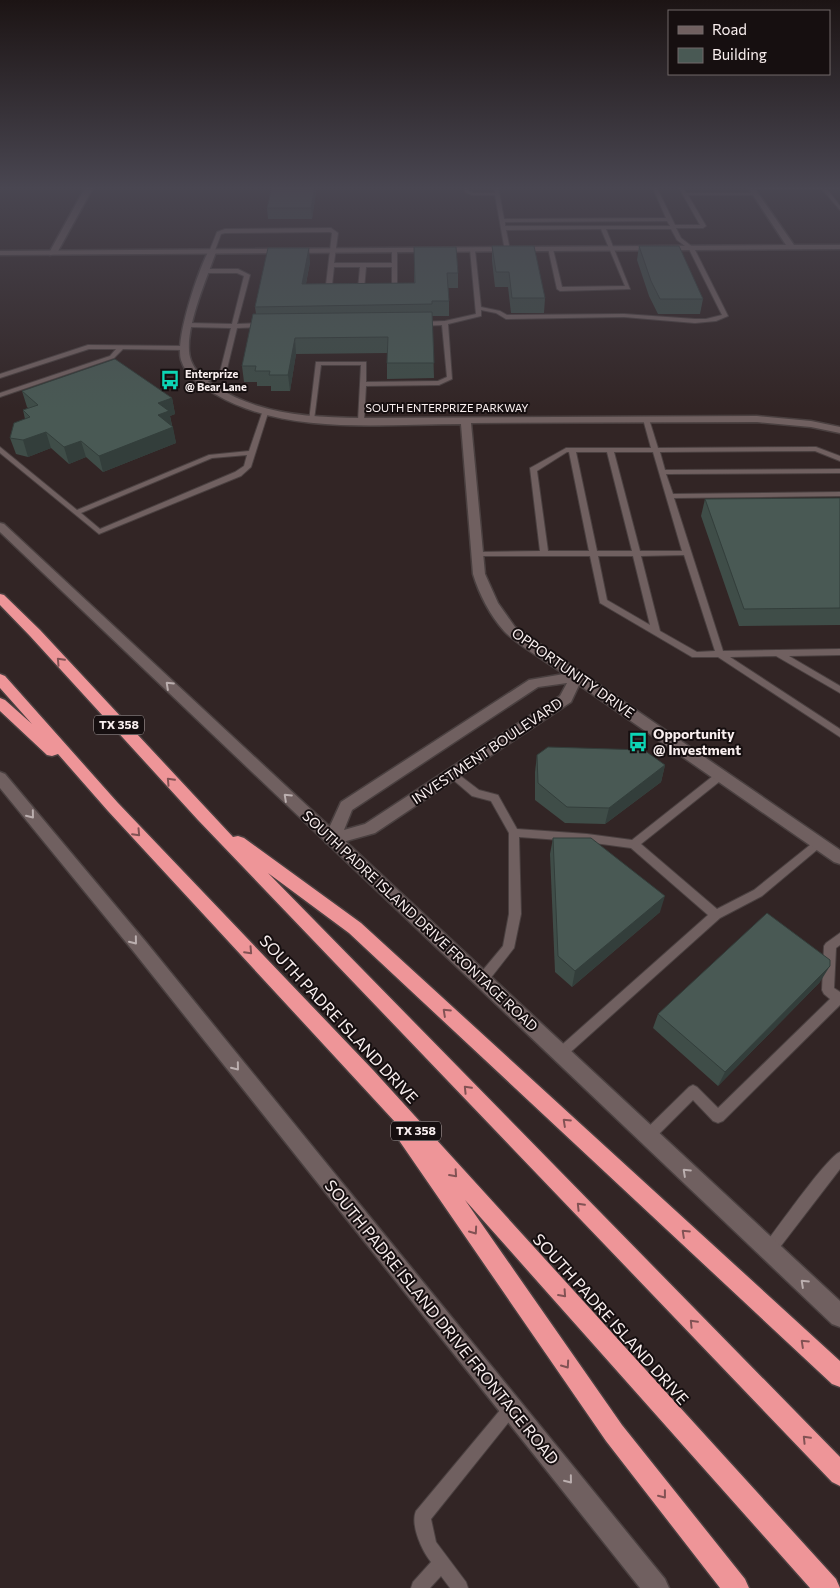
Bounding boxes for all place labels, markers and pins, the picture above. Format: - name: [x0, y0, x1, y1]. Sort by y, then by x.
- place label: Enterprize @ Bear Lane: [185, 367, 247, 393]
- bus stop icon: Enterprize @ Bear Lane: [159, 369, 181, 391]
- place label: Opportunity @ Investment: [653, 725, 741, 758]
- bus stop icon: Opportunity @ Investment: [627, 731, 649, 753]

